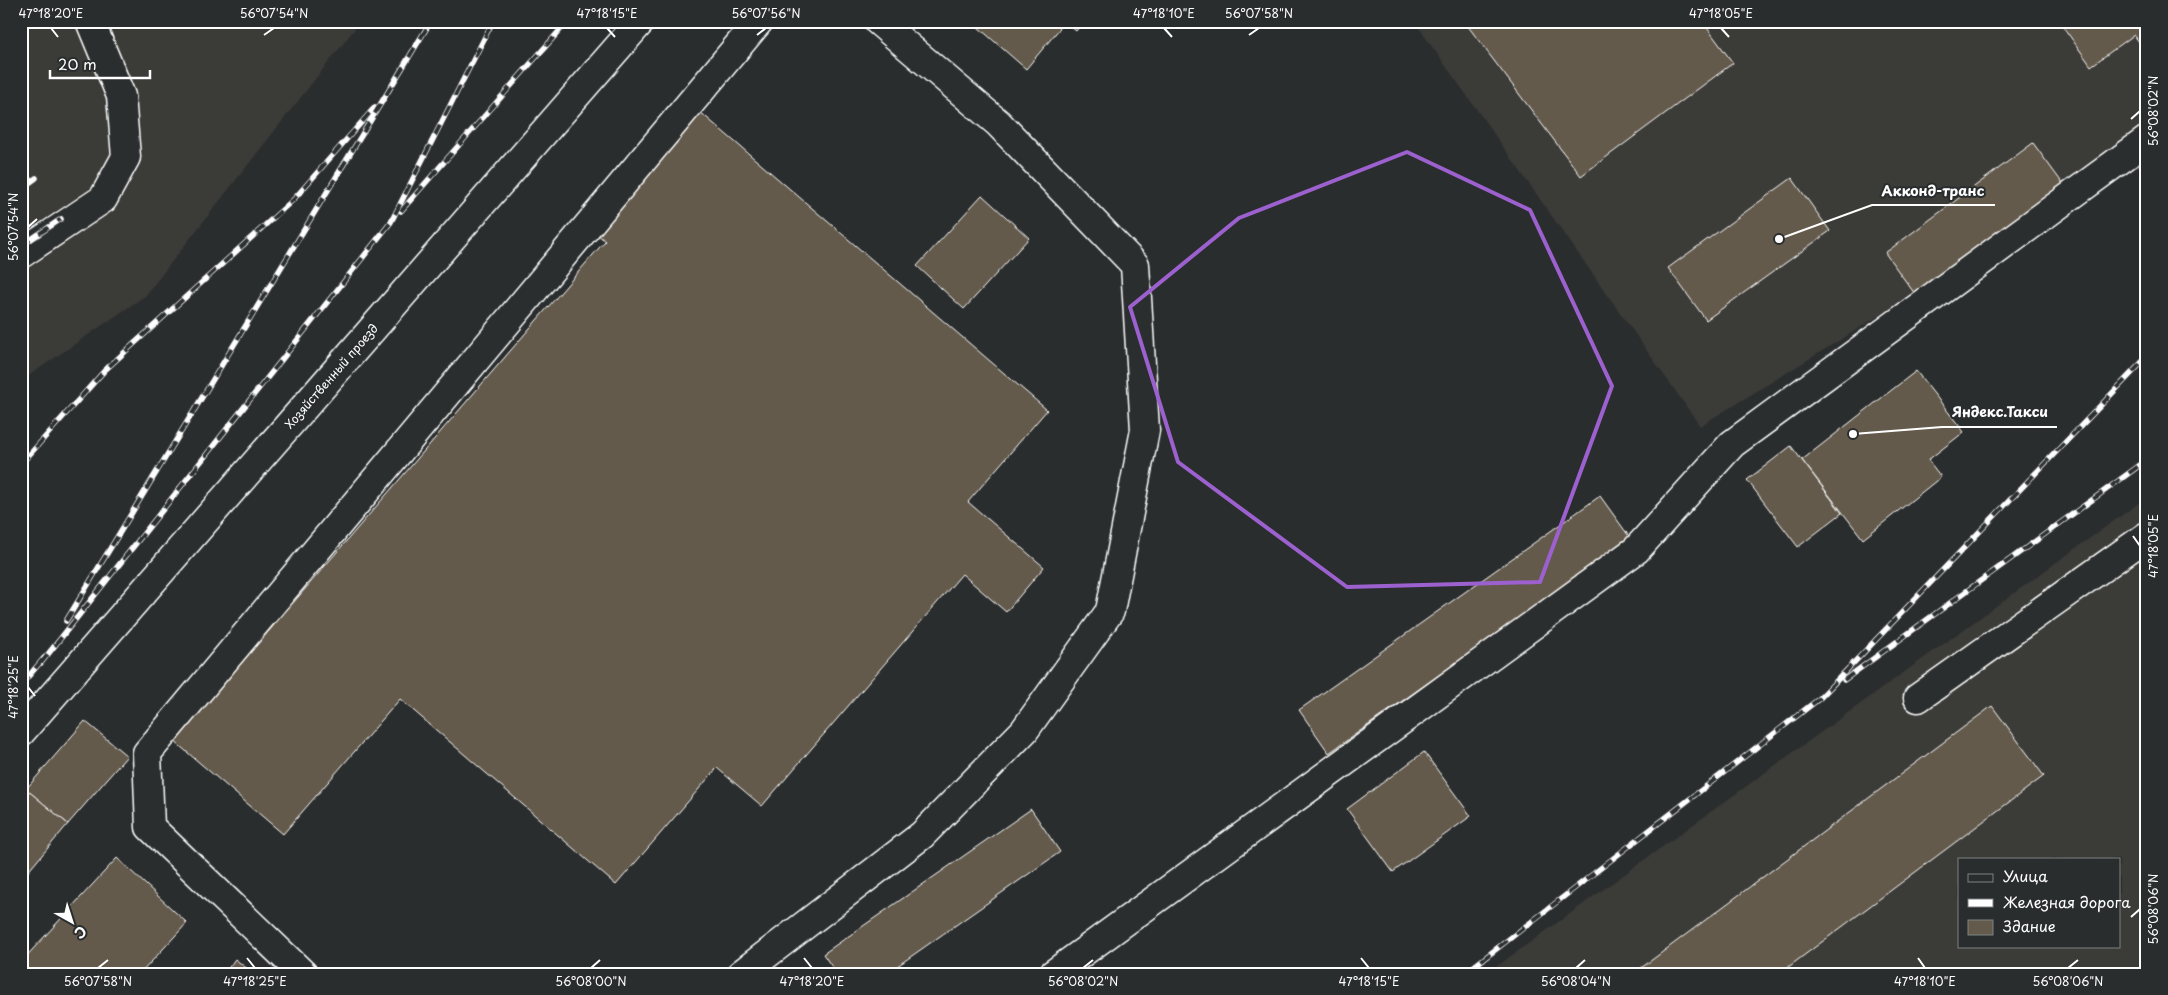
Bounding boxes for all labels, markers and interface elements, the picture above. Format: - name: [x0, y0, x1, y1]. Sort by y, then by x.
- text: 47°18'20"E: [19, 4, 83, 22]
- text: 56°07'54"N: [240, 4, 308, 22]
- text: 47°18'15"E: [577, 4, 637, 22]
- text: 56°07'56"N: [731, 4, 801, 22]
- text: 47°18'10"E: [1133, 4, 1195, 22]
- text: 56°07'58"N: [1225, 4, 1293, 22]
- text: 47°18'05"E: [1689, 4, 1753, 22]
- scale bar: [50, 48, 150, 80]
- text: 20 m: [58, 52, 97, 75]
- text: 56°08'02"N: [2144, 76, 2162, 146]
- callout: Акконд-транс: [1872, 176, 1995, 205]
- text: Акконд-транс: [1882, 180, 1985, 201]
- text: 56°07'54"N: [4, 193, 22, 261]
- street label: Хозяйственный проезд: [280, 320, 382, 432]
- callout: Яндекс.Такси: [1942, 398, 2057, 427]
- text: Яндекс.Такси: [1952, 401, 2048, 422]
- text: 47°18'05"E: [2144, 514, 2162, 578]
- text: 47°18'25"E: [4, 655, 22, 719]
- legend: [1958, 858, 2120, 948]
- text: Улица: [2003, 864, 2048, 887]
- text: 56°08'06"N: [2144, 873, 2162, 945]
- text: Железная дорога: [2003, 890, 2131, 913]
- north arrow: [48, 898, 98, 948]
- text: Здание: [2003, 914, 2056, 937]
- text: С: [70, 921, 91, 944]
- text: 56°07'58"N: [64, 972, 132, 990]
- text: 47°18'25"E: [223, 972, 287, 990]
- text: 56°08'00"N: [555, 972, 627, 990]
- text: 47°18'20"E: [780, 972, 844, 990]
- text: 56°08'02"N: [1048, 972, 1118, 990]
- text: 47°18'15"E: [1339, 972, 1399, 990]
- text: 56°08'04"N: [1541, 972, 1611, 990]
- text: 47°18'10"E: [1894, 972, 1956, 990]
- text: 56°08'06"N: [2032, 972, 2104, 990]

